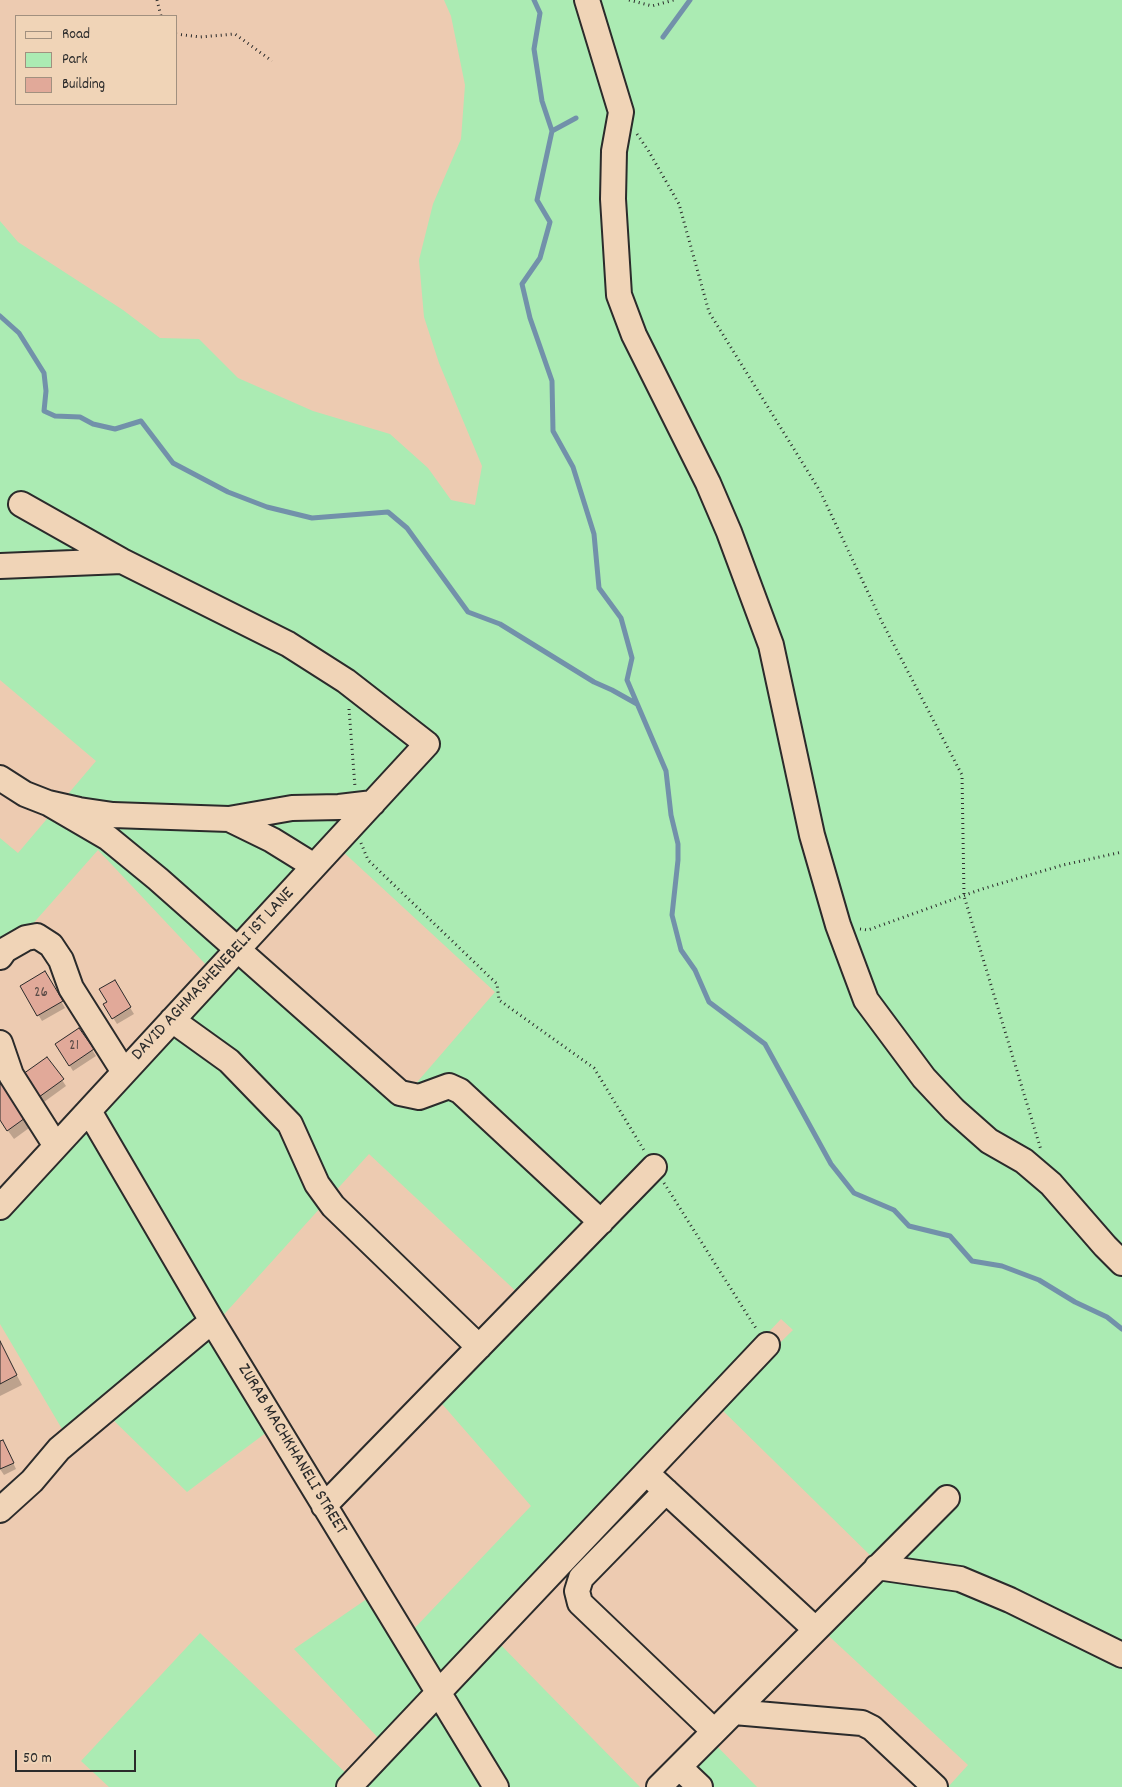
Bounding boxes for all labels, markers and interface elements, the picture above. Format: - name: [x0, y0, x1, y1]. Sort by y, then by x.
- legend: [15, 15, 178, 105]
- text: Road: [62, 24, 90, 46]
- text: Park: [62, 49, 88, 71]
- text: Building: [62, 74, 105, 96]
- street label: DAVID AGHMASHENEBELI 1ST LANE: [128, 884, 300, 1066]
- house number: 26: [34, 985, 48, 1003]
- house number: 21: [69, 1038, 79, 1056]
- street label: ZURAB MACHKHANELI STREET: [231, 1361, 351, 1539]
- scale bar: [18, 1740, 139, 1772]
- text: 50 m: [23, 1748, 52, 1770]

